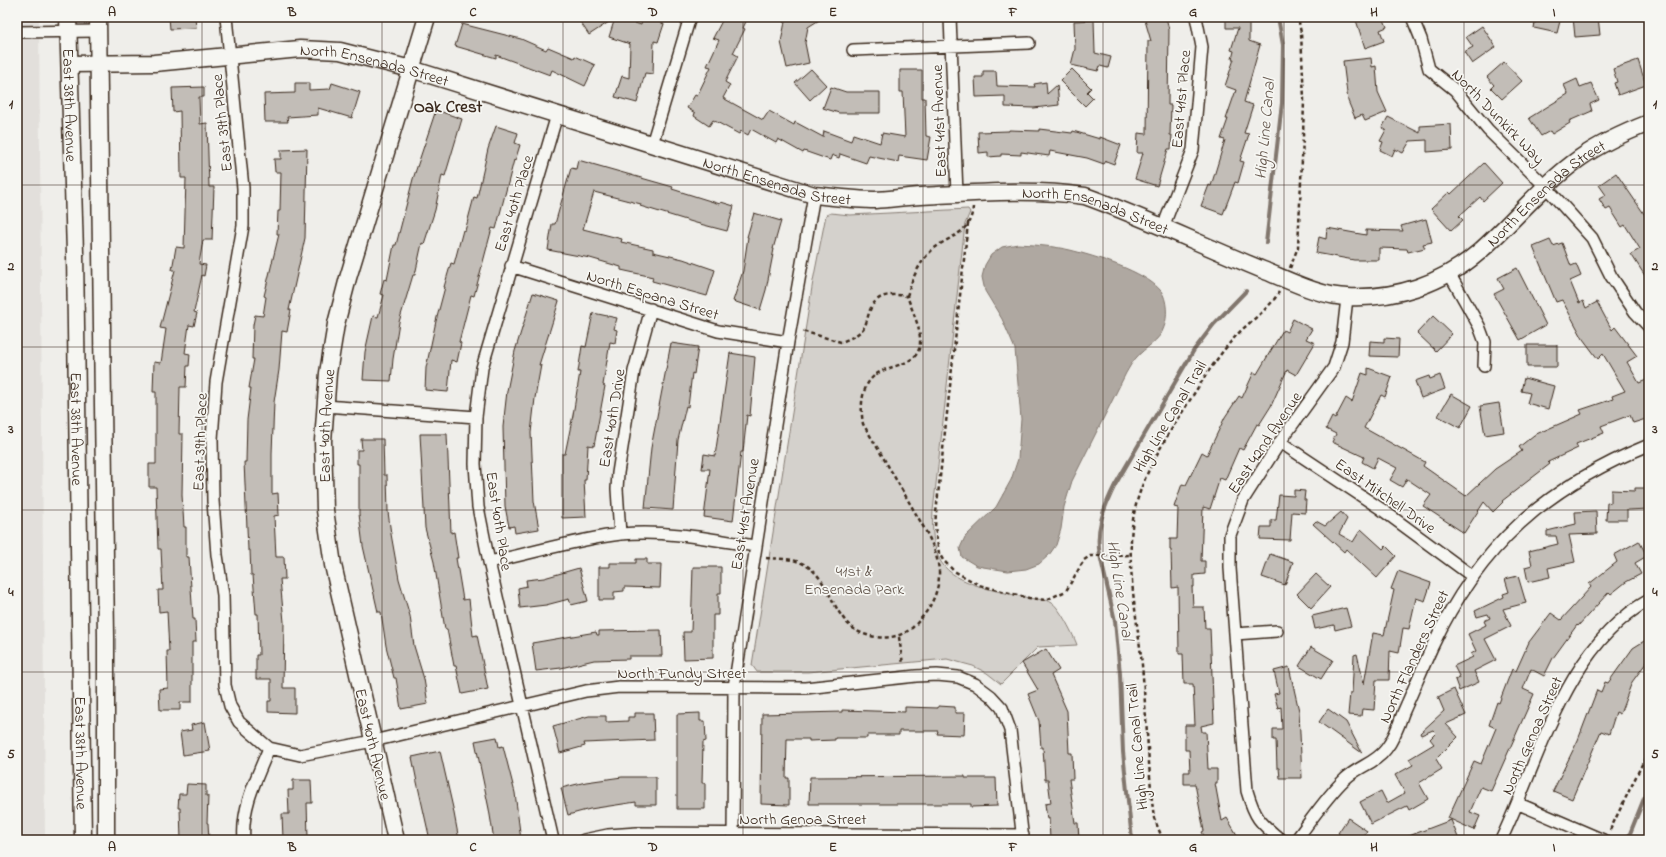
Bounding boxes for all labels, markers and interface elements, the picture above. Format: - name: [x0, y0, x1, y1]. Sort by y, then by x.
- text: A: [108, 3, 116, 22]
- text: B: [287, 3, 297, 22]
- text: C: [469, 3, 477, 22]
- text: D: [647, 3, 658, 22]
- text: E: [829, 3, 837, 22]
- text: F: [1008, 3, 1018, 22]
- text: G: [1189, 3, 1197, 22]
- text: H: [1370, 3, 1378, 22]
- text: I: [1552, 3, 1556, 22]
- street label: North Ensenada Street: [299, 39, 452, 94]
- street label: East 38th Avenue: [55, 48, 82, 163]
- street label: East 41st Place: [1166, 48, 1198, 150]
- street label: East 41st Avenue: [926, 63, 954, 178]
- street label: North Dunkirk Way: [1445, 64, 1550, 171]
- street label: East 39th Place: [206, 72, 240, 173]
- water label: High Line Canal: [1249, 76, 1284, 180]
- text: 1: [9, 95, 14, 114]
- district label: Oak Crest: [414, 95, 483, 120]
- text: 1: [1653, 95, 1658, 114]
- street label: North Ensenada Street: [1482, 134, 1611, 253]
- street label: East 40th Place: [489, 151, 541, 255]
- street label: North Ensenada Street: [700, 151, 852, 213]
- street label: North Ensenada Street: [1022, 182, 1172, 242]
- text: 2: [7, 257, 15, 276]
- text: 2: [1651, 257, 1659, 276]
- street label: North Espana Street: [583, 264, 722, 328]
- street label: High Line Canal Trail: [1128, 356, 1214, 478]
- street label: East 40th Avenue: [313, 366, 343, 483]
- street label: East 40th Drive: [593, 366, 633, 469]
- street label: East 38th Avenue: [63, 372, 88, 487]
- street label: East 42nd Avenue: [1222, 386, 1309, 499]
- street label: East 39th Place: [187, 392, 215, 492]
- text: 3: [7, 420, 14, 439]
- text: 3: [1651, 420, 1658, 439]
- street label: East Mitchell Drive: [1329, 453, 1441, 541]
- street label: East 41st Avenue: [725, 456, 767, 572]
- street label: East 40th Place: [478, 470, 518, 574]
- water label: High Line Canal: [1098, 539, 1140, 644]
- park label: 41st & Ensenada Park: [804, 560, 905, 602]
- text: 4: [7, 583, 14, 602]
- text: 4: [1651, 583, 1658, 602]
- street label: North Flanders Street: [1373, 586, 1456, 727]
- street label: North Fundy Street: [617, 662, 747, 686]
- street label: North Genoa Street: [1496, 672, 1570, 799]
- street label: High Line Canal Trail: [1120, 682, 1155, 811]
- street label: East 40th Avenue: [348, 686, 397, 804]
- street label: East 38th Avenue: [67, 696, 93, 811]
- text: 5: [7, 745, 15, 764]
- text: 5: [1651, 745, 1659, 764]
- street label: North Genoa Street: [739, 808, 867, 832]
- text: A: [108, 838, 116, 857]
- text: B: [287, 838, 297, 857]
- text: C: [469, 838, 477, 857]
- text: D: [647, 838, 658, 857]
- text: E: [829, 838, 837, 857]
- text: F: [1008, 838, 1018, 857]
- text: G: [1189, 838, 1197, 857]
- text: H: [1370, 838, 1378, 857]
- text: I: [1552, 838, 1556, 857]

